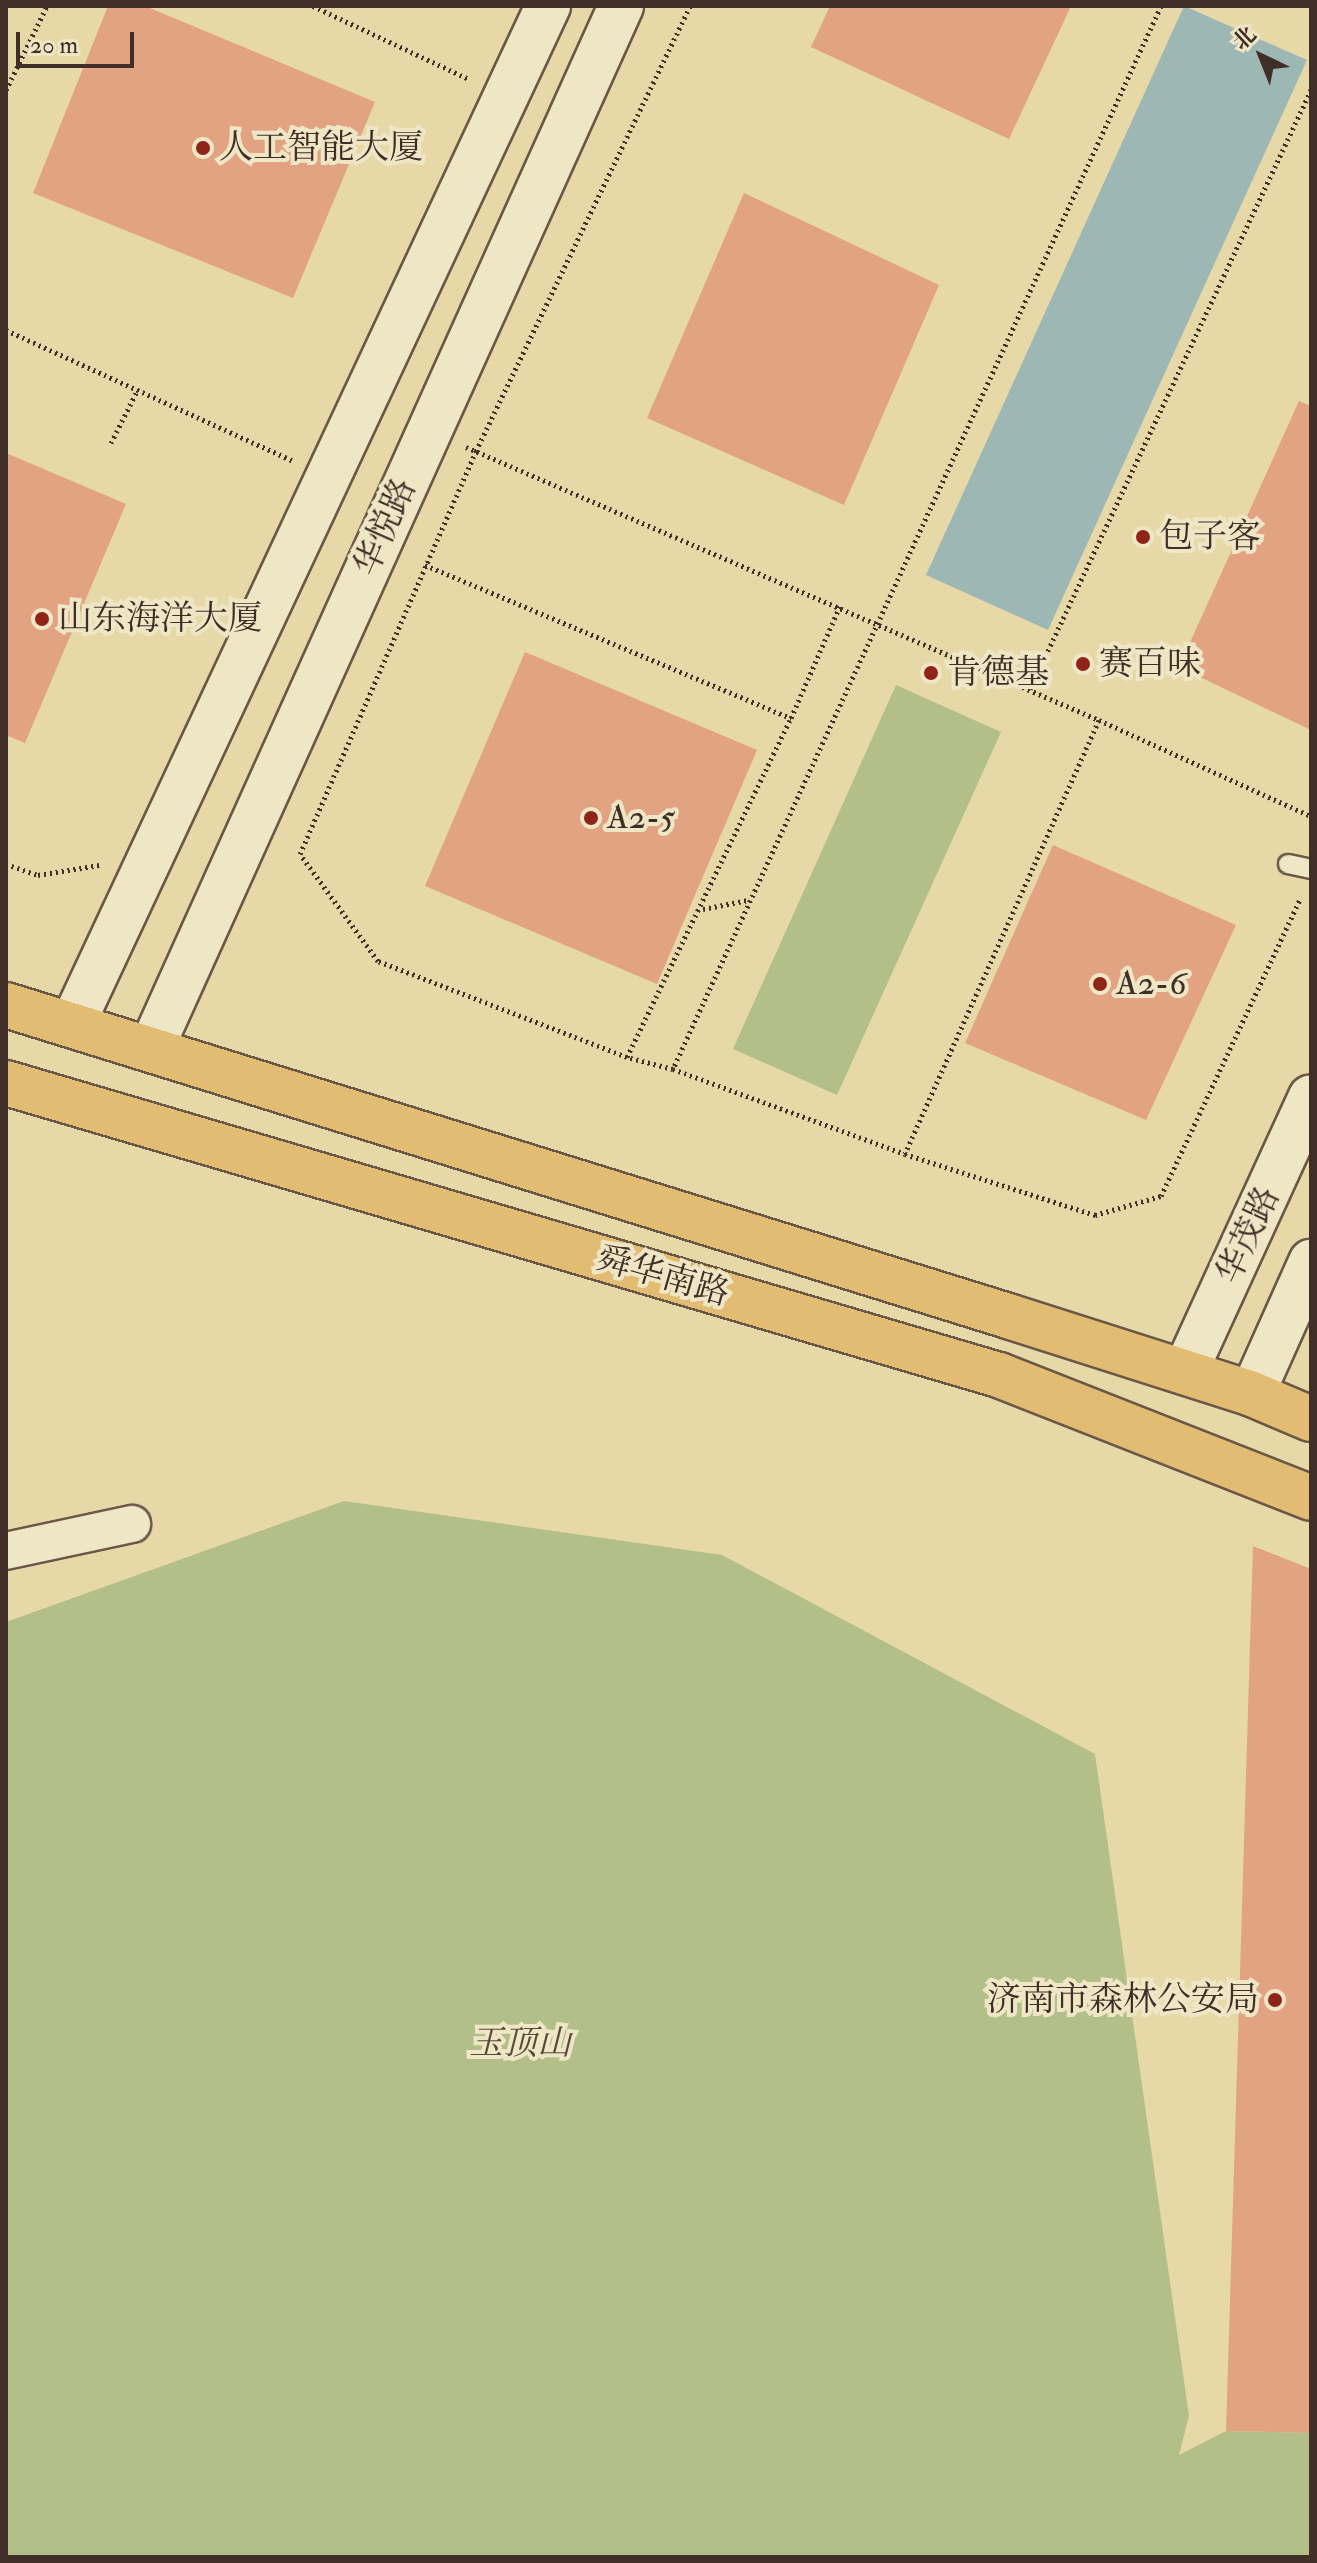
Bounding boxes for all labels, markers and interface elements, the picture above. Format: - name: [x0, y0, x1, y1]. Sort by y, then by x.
- scale bar: [20, 16, 138, 66]
- north arrow: [1221, 16, 1301, 96]
- text: 北: [1227, 21, 1262, 56]
- text: 20 m: [30, 30, 78, 61]
- place label: 人工智能大厦: [219, 128, 423, 168]
- marker: 人工智能大厦: [194, 139, 212, 157]
- street label: 华悦路: [346, 472, 424, 582]
- place label: 包子客: [1159, 517, 1261, 557]
- marker: 包子客: [1134, 528, 1152, 546]
- place label: 山东海洋大厦: [58, 599, 262, 639]
- marker: 山东海洋大厦: [33, 610, 51, 628]
- place label: 赛百味: [1099, 644, 1201, 684]
- place label: 肯德基: [947, 653, 1049, 693]
- marker: 赛百味: [1074, 655, 1092, 673]
- marker: 肯德基: [922, 664, 940, 682]
- place label: A2-5: [607, 798, 675, 838]
- marker: A2-5: [582, 809, 600, 827]
- place label: A2-6: [1116, 964, 1186, 1004]
- marker: A2-6: [1091, 975, 1109, 993]
- street label: 华茂路: [1208, 1180, 1288, 1290]
- street label: 舜华南路: [592, 1238, 734, 1314]
- place label: 济南市森林公安局: [987, 1980, 1259, 2020]
- marker: 济南市森林公安局: [1266, 1991, 1284, 2009]
- park label: 玉顶山: [469, 2024, 571, 2064]

